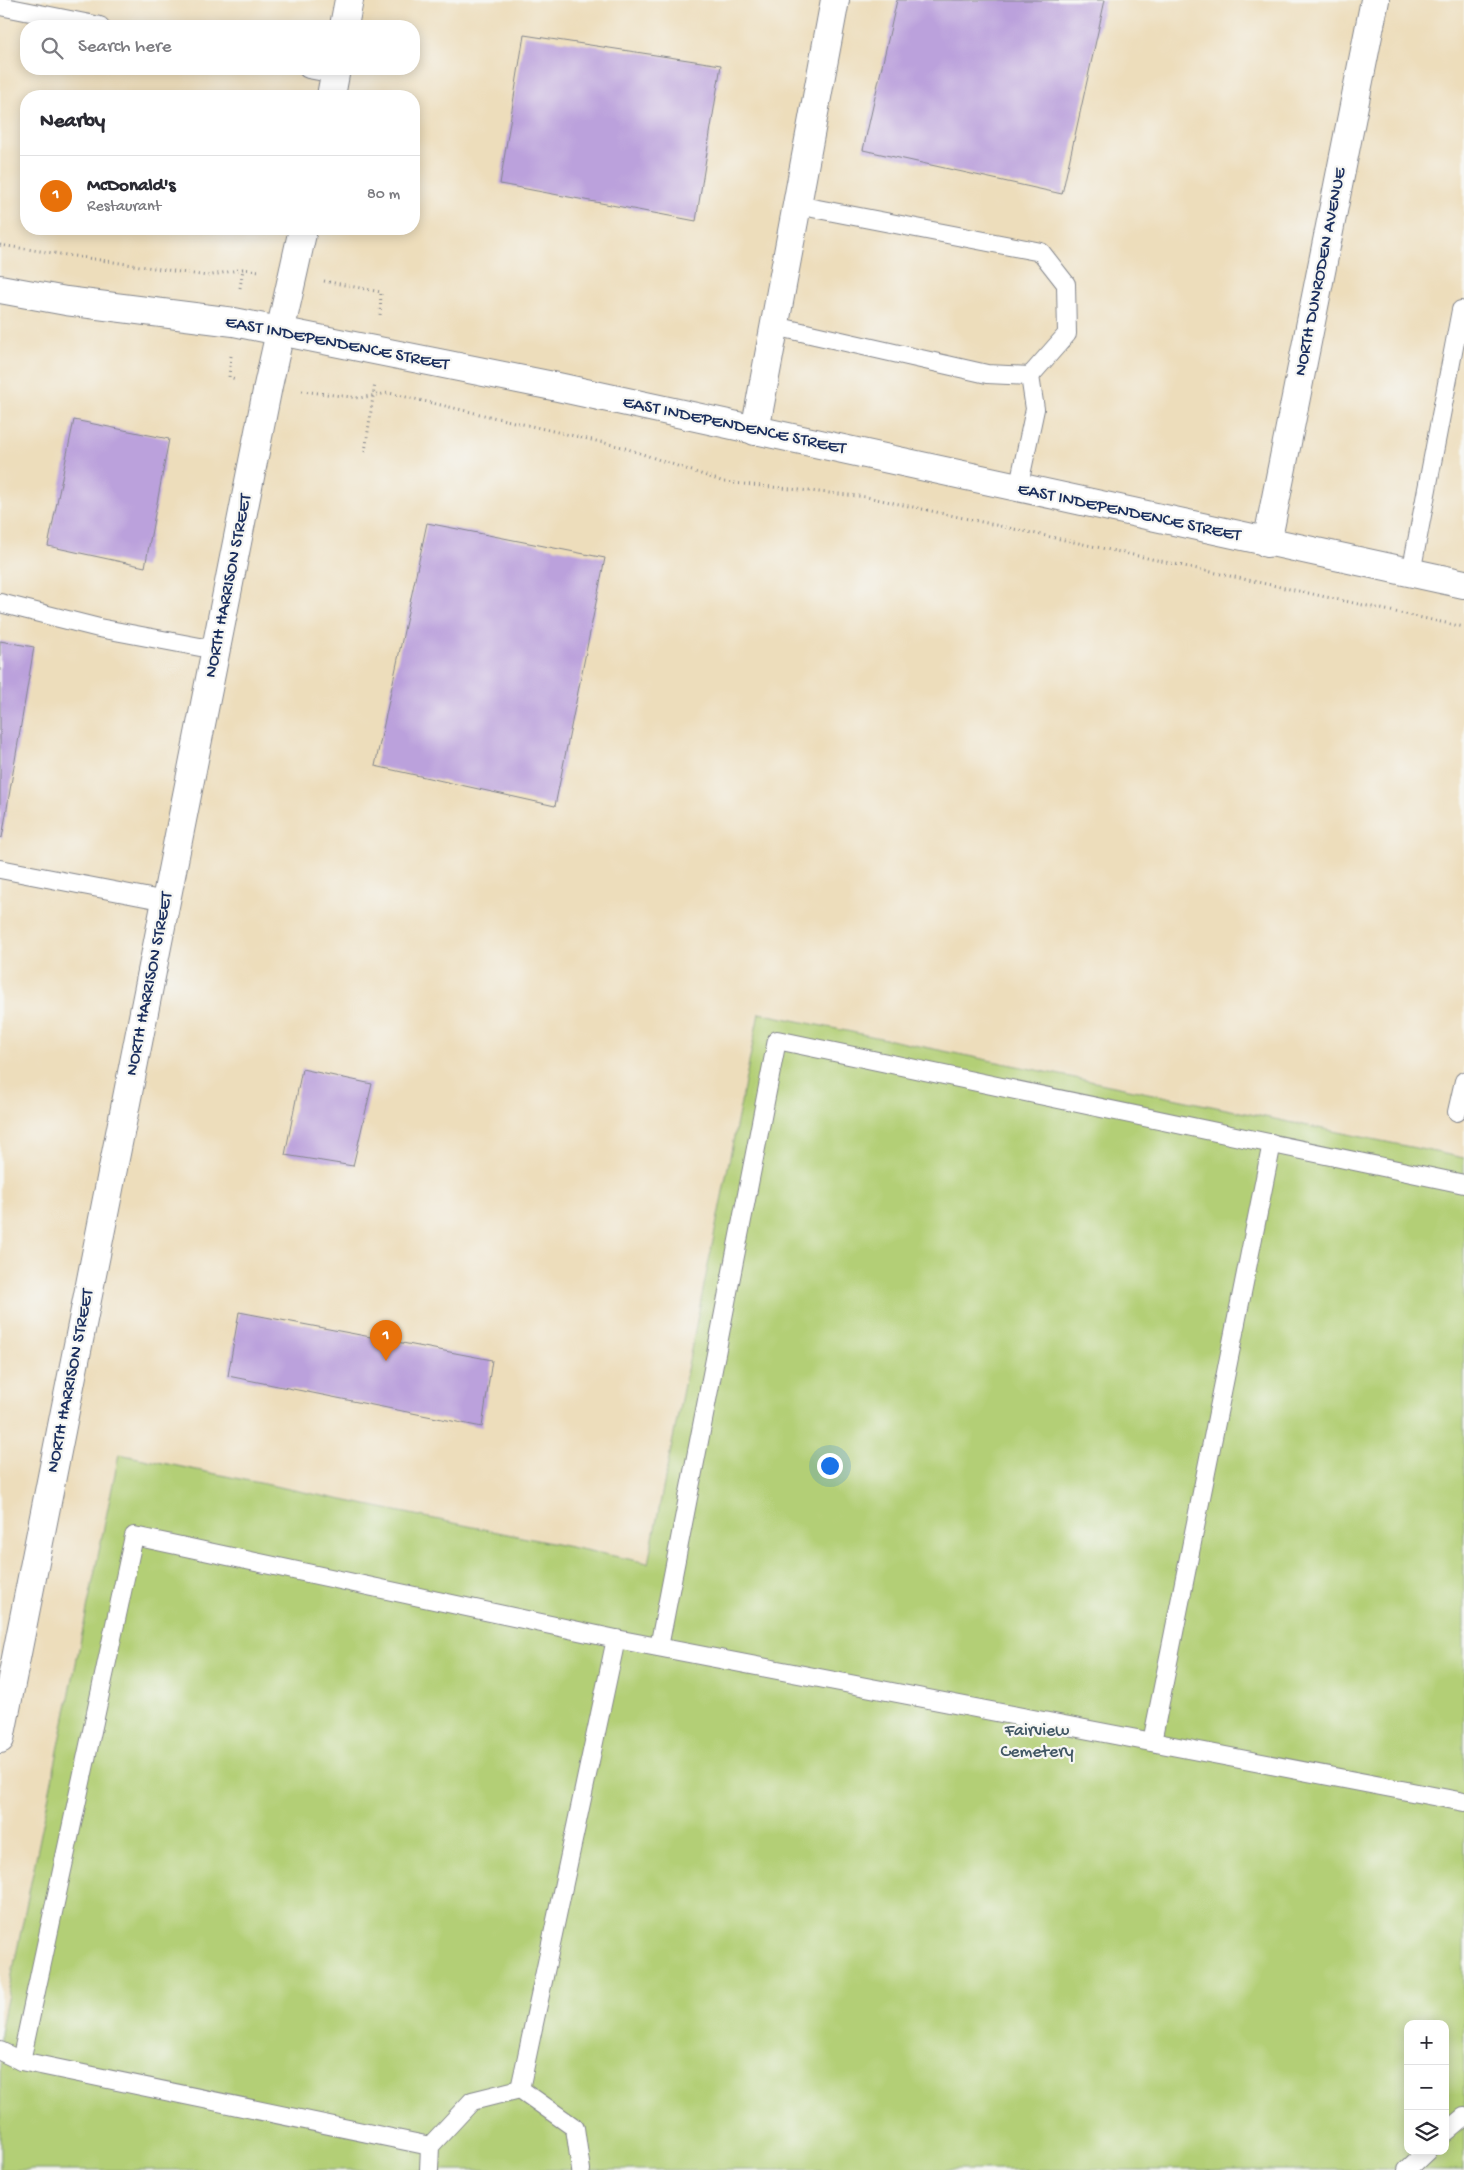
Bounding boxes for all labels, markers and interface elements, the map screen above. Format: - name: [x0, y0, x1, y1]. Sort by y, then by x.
- search box: [20, 20, 420, 75]
- icon: search: [38, 34, 66, 62]
- text: Search here: [78, 36, 172, 59]
- text: Nearby: [40, 110, 105, 135]
- street label: NORTH DUNRODEN AVENUE: [1290, 165, 1352, 378]
- text: McDonald's: [87, 175, 176, 198]
- text: 1: [53, 186, 59, 205]
- text: 80 m: [367, 186, 400, 205]
- text: Restaurant: [87, 198, 161, 217]
- street label: EAST INDEPENDENCE STREET: [223, 312, 452, 376]
- street label: EAST INDEPENDENCE STREET: [621, 392, 848, 460]
- street label: EAST INDEPENDENCE STREET: [1016, 479, 1243, 547]
- street label: NORTH HARRISON STREET: [201, 491, 257, 680]
- street label: NORTH HARRISON STREET: [122, 889, 178, 1078]
- street label: NORTH HARRISON STREET: [43, 1286, 99, 1475]
- pin: 1: [370, 1320, 402, 1361]
- your location: [817, 1453, 843, 1479]
- park label: Fairview Cemetery: [1001, 1721, 1074, 1763]
- map controls: [1404, 2020, 1449, 2155]
- button: +: [1404, 2020, 1449, 2065]
- button: −: [1404, 2065, 1449, 2110]
- button: layers: [1404, 2110, 1449, 2155]

